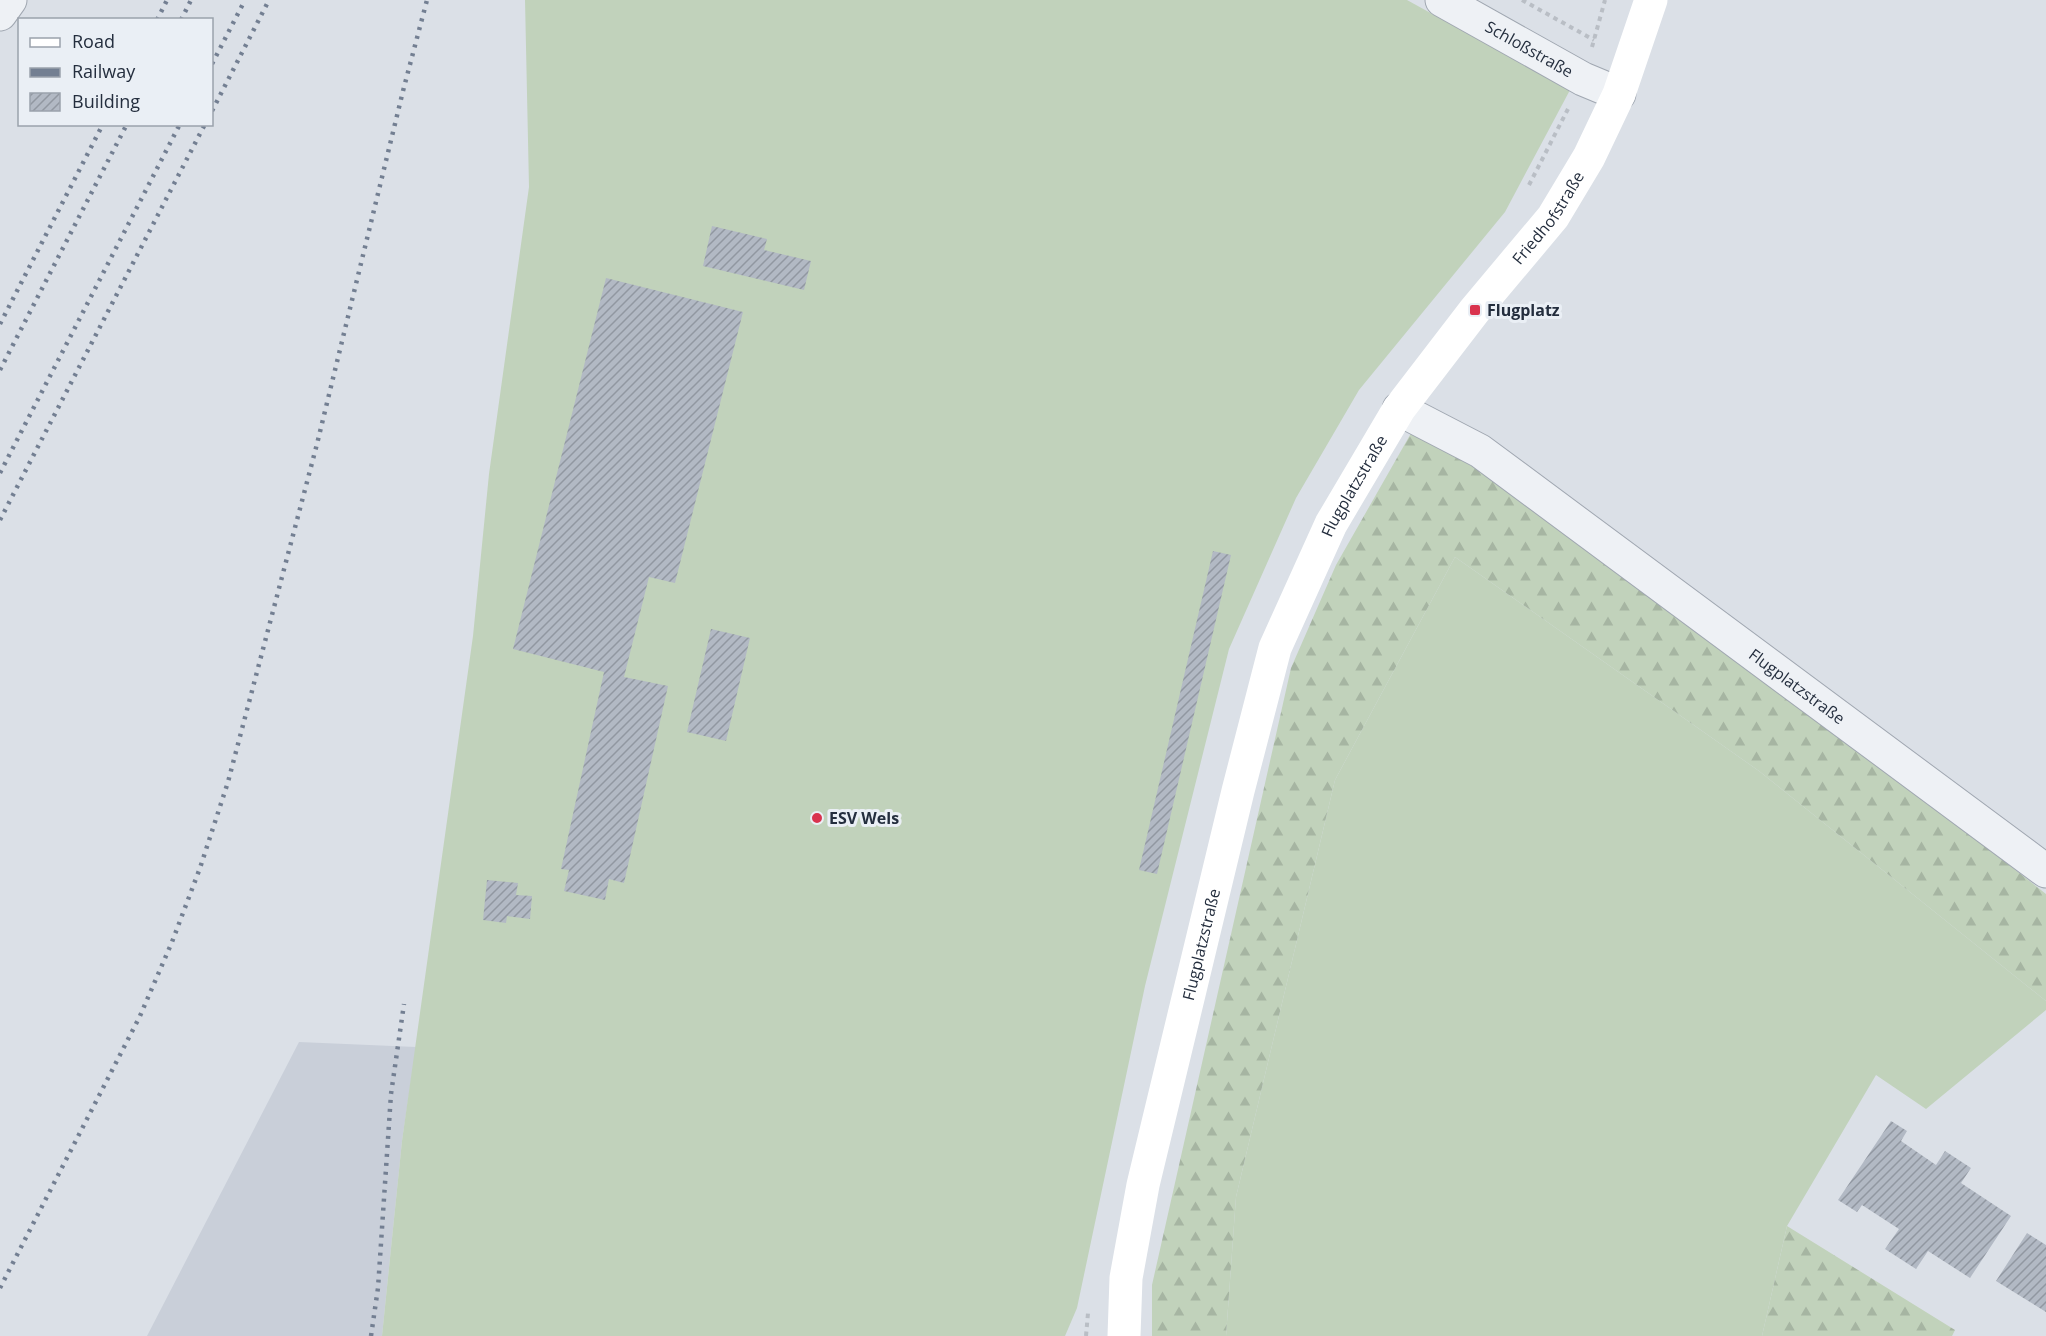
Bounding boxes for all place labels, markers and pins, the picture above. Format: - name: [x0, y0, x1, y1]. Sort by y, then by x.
- place label: Flugplatz: [1487, 299, 1560, 321]
- marker: Flugplatz: [1468, 303, 1482, 317]
- place label: ESV Wels: [829, 807, 899, 829]
- marker: ESV Wels: [810, 811, 824, 825]

